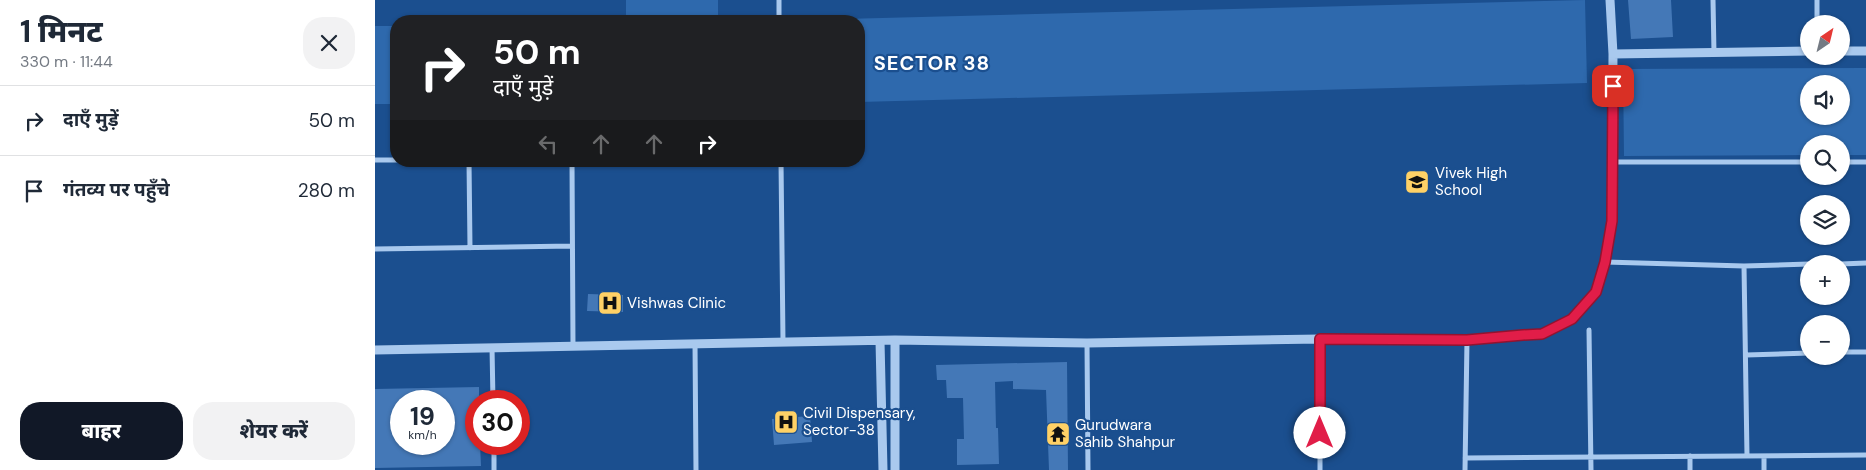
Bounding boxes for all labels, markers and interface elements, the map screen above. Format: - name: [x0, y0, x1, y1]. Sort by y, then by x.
- text: 1 मिनट: [20, 12, 103, 51]
- north arrow: [1800, 15, 1850, 65]
- map controls: [1800, 15, 1850, 365]
- button: close: [303, 17, 355, 69]
- text: 50 m: [493, 29, 581, 75]
- icon: right: [410, 35, 475, 100]
- district label: SECTOR 38: [874, 50, 990, 76]
- text: 330 m · 11:44: [20, 51, 113, 72]
- pin: [1592, 65, 1634, 107]
- icon: arrive: [1599, 72, 1627, 100]
- text: दाएँ मुड़ें: [493, 73, 553, 102]
- button: sound: [1800, 75, 1850, 125]
- icon: right: [20, 107, 48, 135]
- text: दाएँ मुड़ें: [63, 107, 118, 132]
- text: 50 m: [308, 108, 355, 133]
- icon: left: [534, 130, 562, 158]
- icon: ahead: [587, 130, 615, 158]
- icon: ahead: [640, 130, 668, 158]
- icon: right: [693, 130, 721, 158]
- button: search: [1800, 135, 1850, 185]
- place label: Vivek High School: [1435, 163, 1507, 200]
- school or university icon: Vivek High School: [1404, 169, 1430, 195]
- icon: arrive: [20, 177, 48, 205]
- text: गंतव्य पर पहुँचे: [63, 177, 170, 202]
- text: 280 m: [298, 178, 355, 203]
- button: layers: [1800, 195, 1850, 245]
- button: +: [1800, 255, 1850, 305]
- hospital icon: Vishwas Clinic: [597, 290, 623, 316]
- place label: Vishwas Clinic: [627, 293, 726, 313]
- button: −: [1800, 315, 1850, 365]
- speed limit sign: 30: [465, 390, 530, 455]
- text: 19: [410, 400, 435, 433]
- button: बाहर: [20, 402, 183, 460]
- button: शेयर करें: [193, 402, 355, 460]
- place label: Civil Dispensary, Sector-38: [803, 403, 916, 440]
- position arrow: [1293, 406, 1345, 458]
- hospital icon: Civil Dispensary, Sector-38: [773, 409, 799, 435]
- place label: Gurudwara Sahib Shahpur: [1075, 415, 1176, 452]
- temple icon: Gurudwara Sahib Shahpur: [1045, 421, 1071, 447]
- text: km/h: [408, 427, 437, 443]

